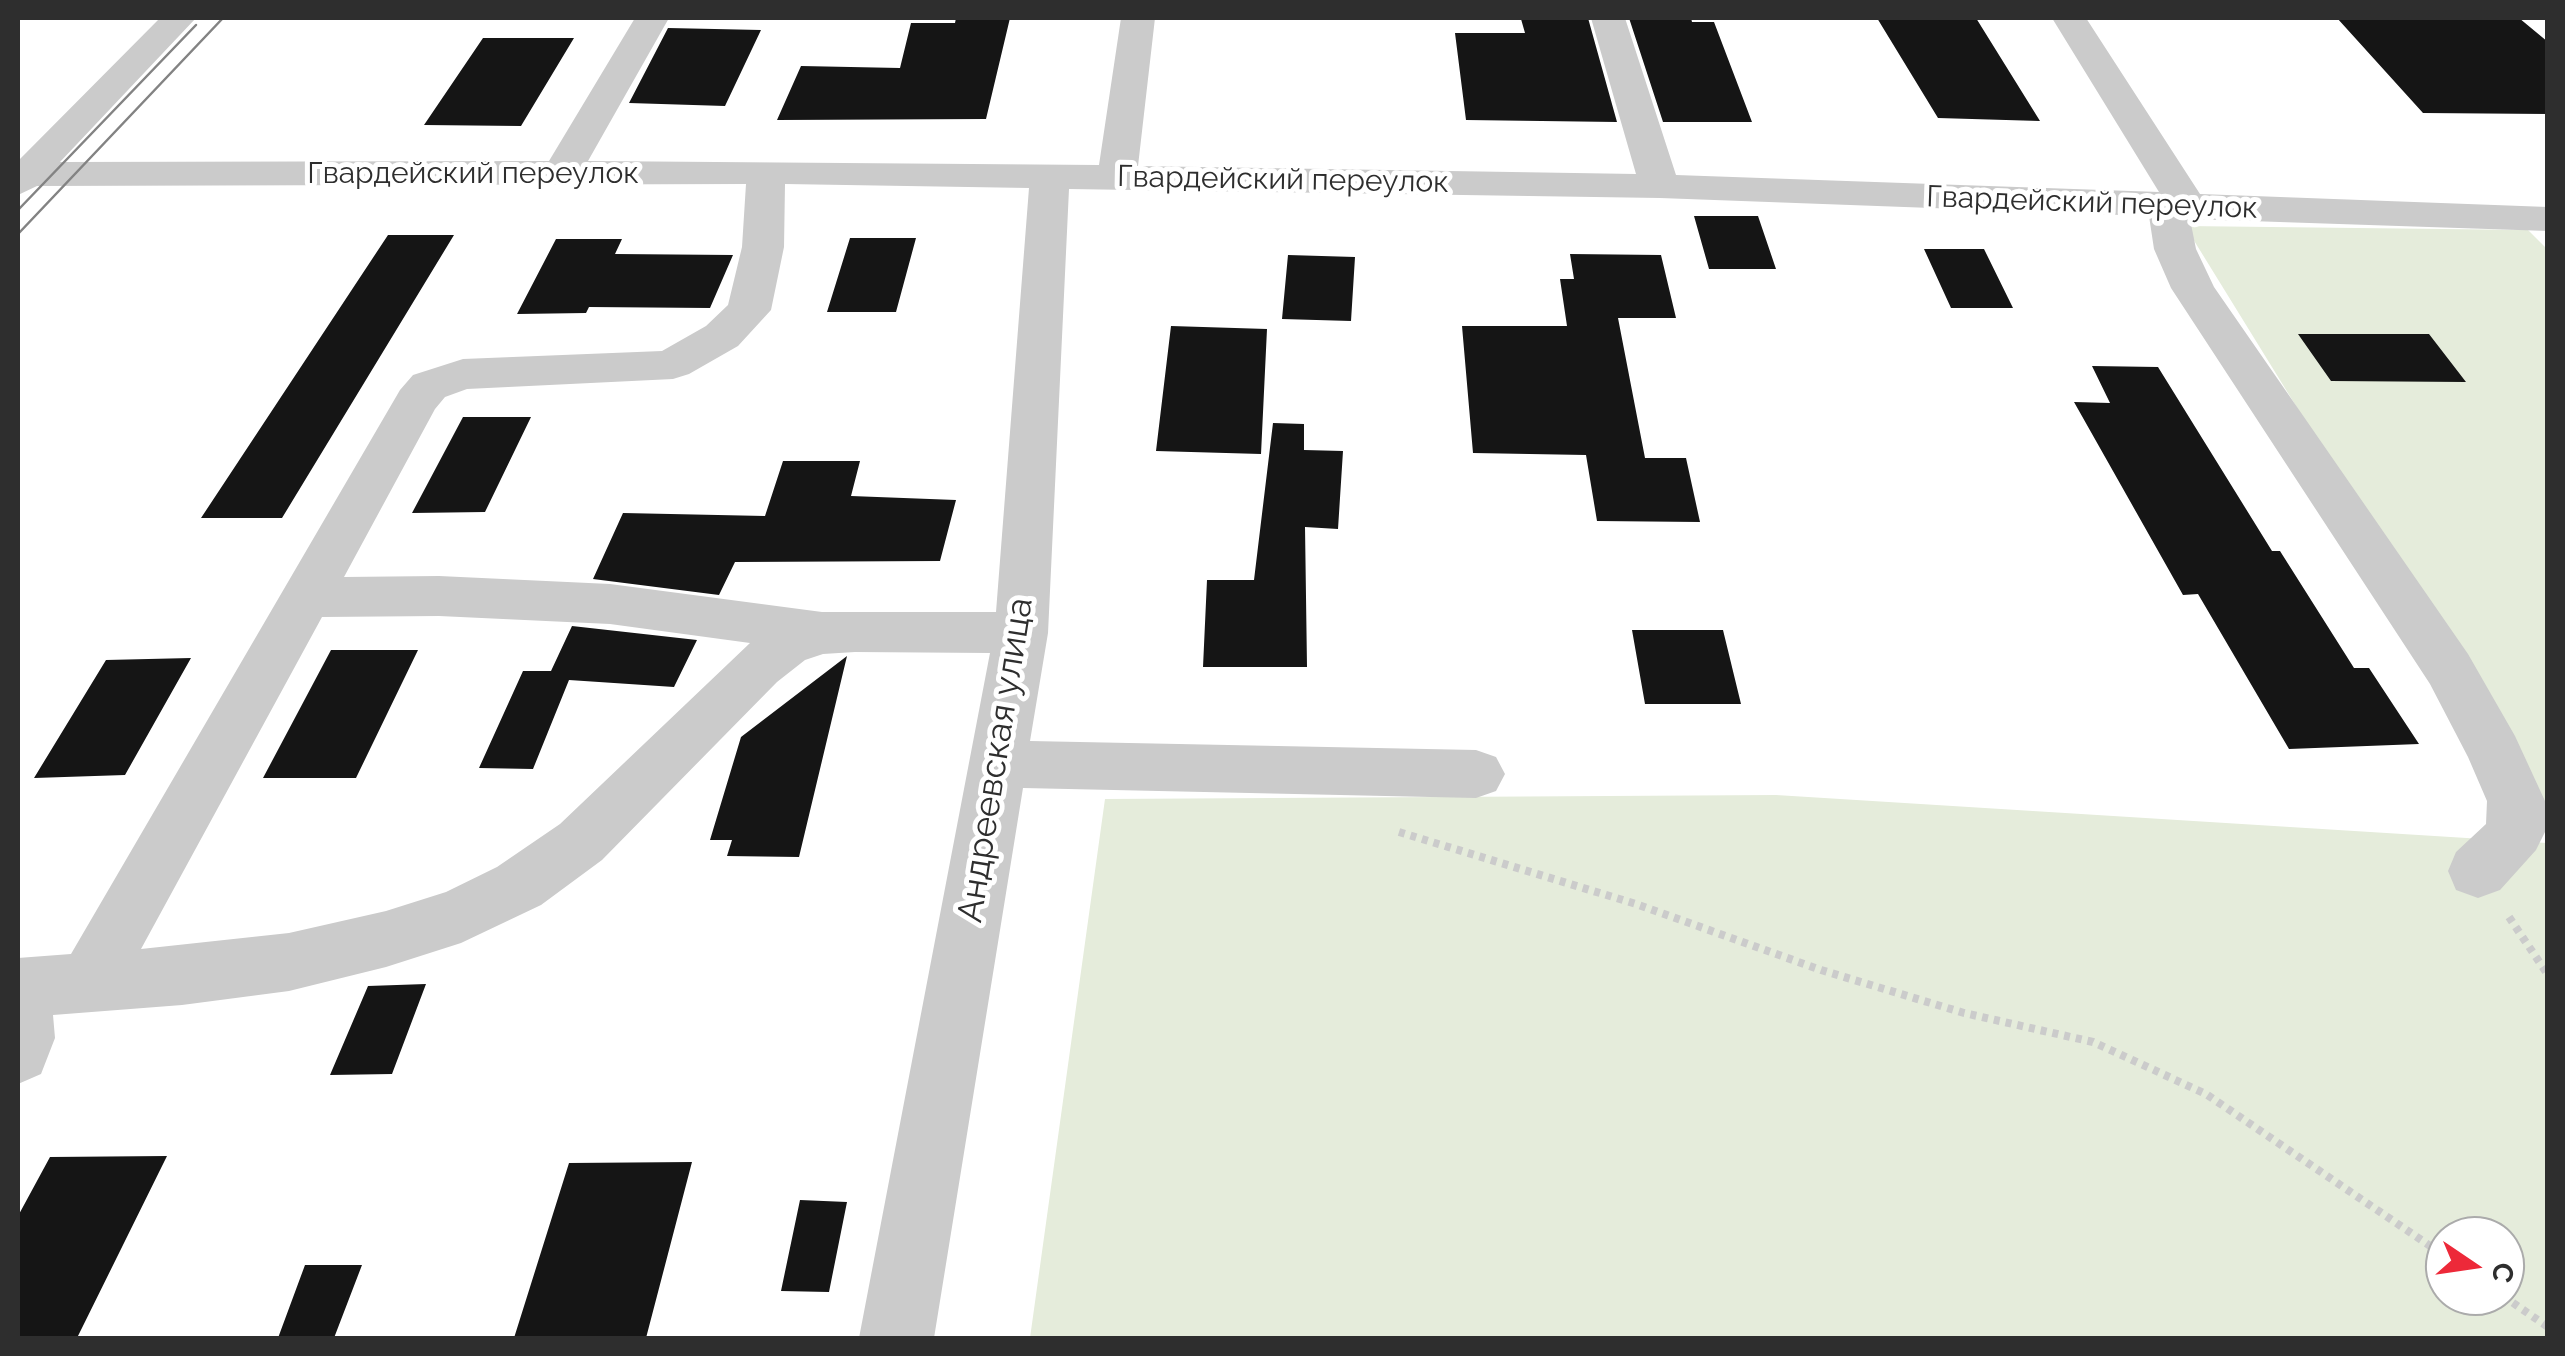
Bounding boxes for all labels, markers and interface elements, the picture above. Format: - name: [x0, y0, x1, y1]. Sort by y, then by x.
- street label: Гвардейский переулок: [307, 156, 639, 192]
- street label: Гвардейский переулок: [1117, 159, 1449, 201]
- street label: Гвардейский переулок: [1926, 179, 2258, 227]
- street label: Андреевская улица: [950, 595, 1042, 925]
- north arrow: [2425, 1216, 2525, 1316]
- text: С: [2485, 1259, 2521, 1285]

